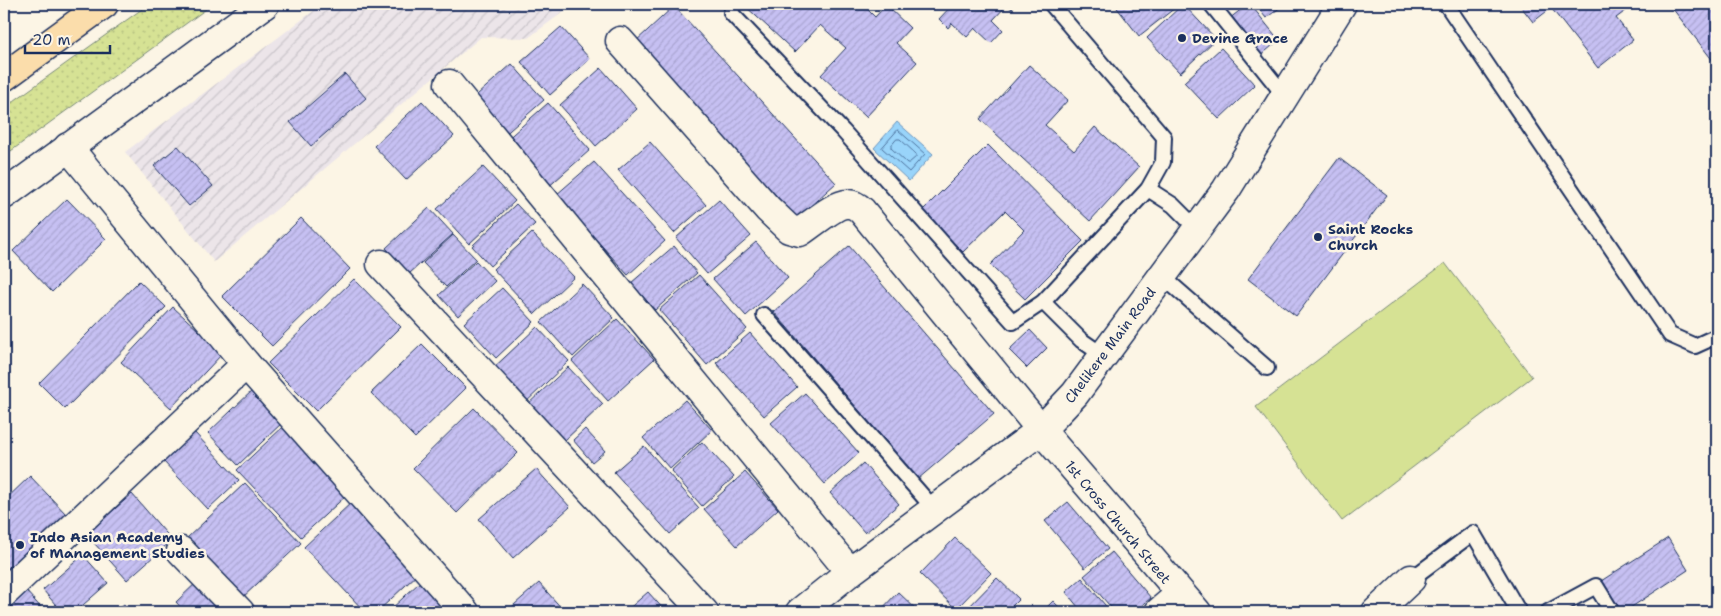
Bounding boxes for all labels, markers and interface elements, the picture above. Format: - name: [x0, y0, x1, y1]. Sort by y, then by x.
- scale bar: [25, 22, 110, 54]
- place label: Devine Grace: [1192, 29, 1288, 47]
- text: 20 m: [32, 30, 71, 50]
- marker: Devine Grace: [1176, 32, 1188, 44]
- place label: Saint Rocks Church: [1328, 220, 1413, 254]
- marker: Saint Rocks Church: [1312, 231, 1324, 243]
- street label: Chelikere Main Road: [1060, 283, 1160, 407]
- street label: 1st Cross Church Street: [1061, 457, 1175, 587]
- place label: Indo Asian Academy of Management Studies: [30, 528, 205, 562]
- marker: Indo Asian Academy of Management Studies: [14, 539, 26, 551]

